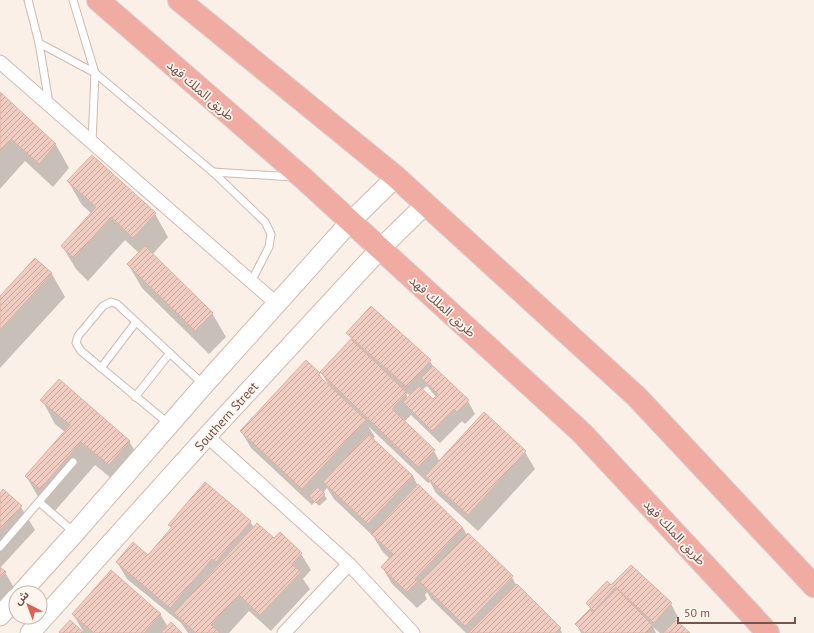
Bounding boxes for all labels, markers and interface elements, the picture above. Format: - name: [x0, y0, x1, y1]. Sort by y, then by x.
- street label: طريق الملك فهد: [163, 56, 238, 125]
- street label: طريق الملك فهد: [406, 272, 480, 341]
- street label: Southern Street: [191, 378, 262, 454]
- street label: طريق الملك فهد: [640, 496, 710, 569]
- north arrow: [8, 585, 48, 625]
- text: ش: [11, 587, 32, 608]
- scale bar: [678, 599, 795, 625]
- text: 50 m: [684, 605, 710, 620]

